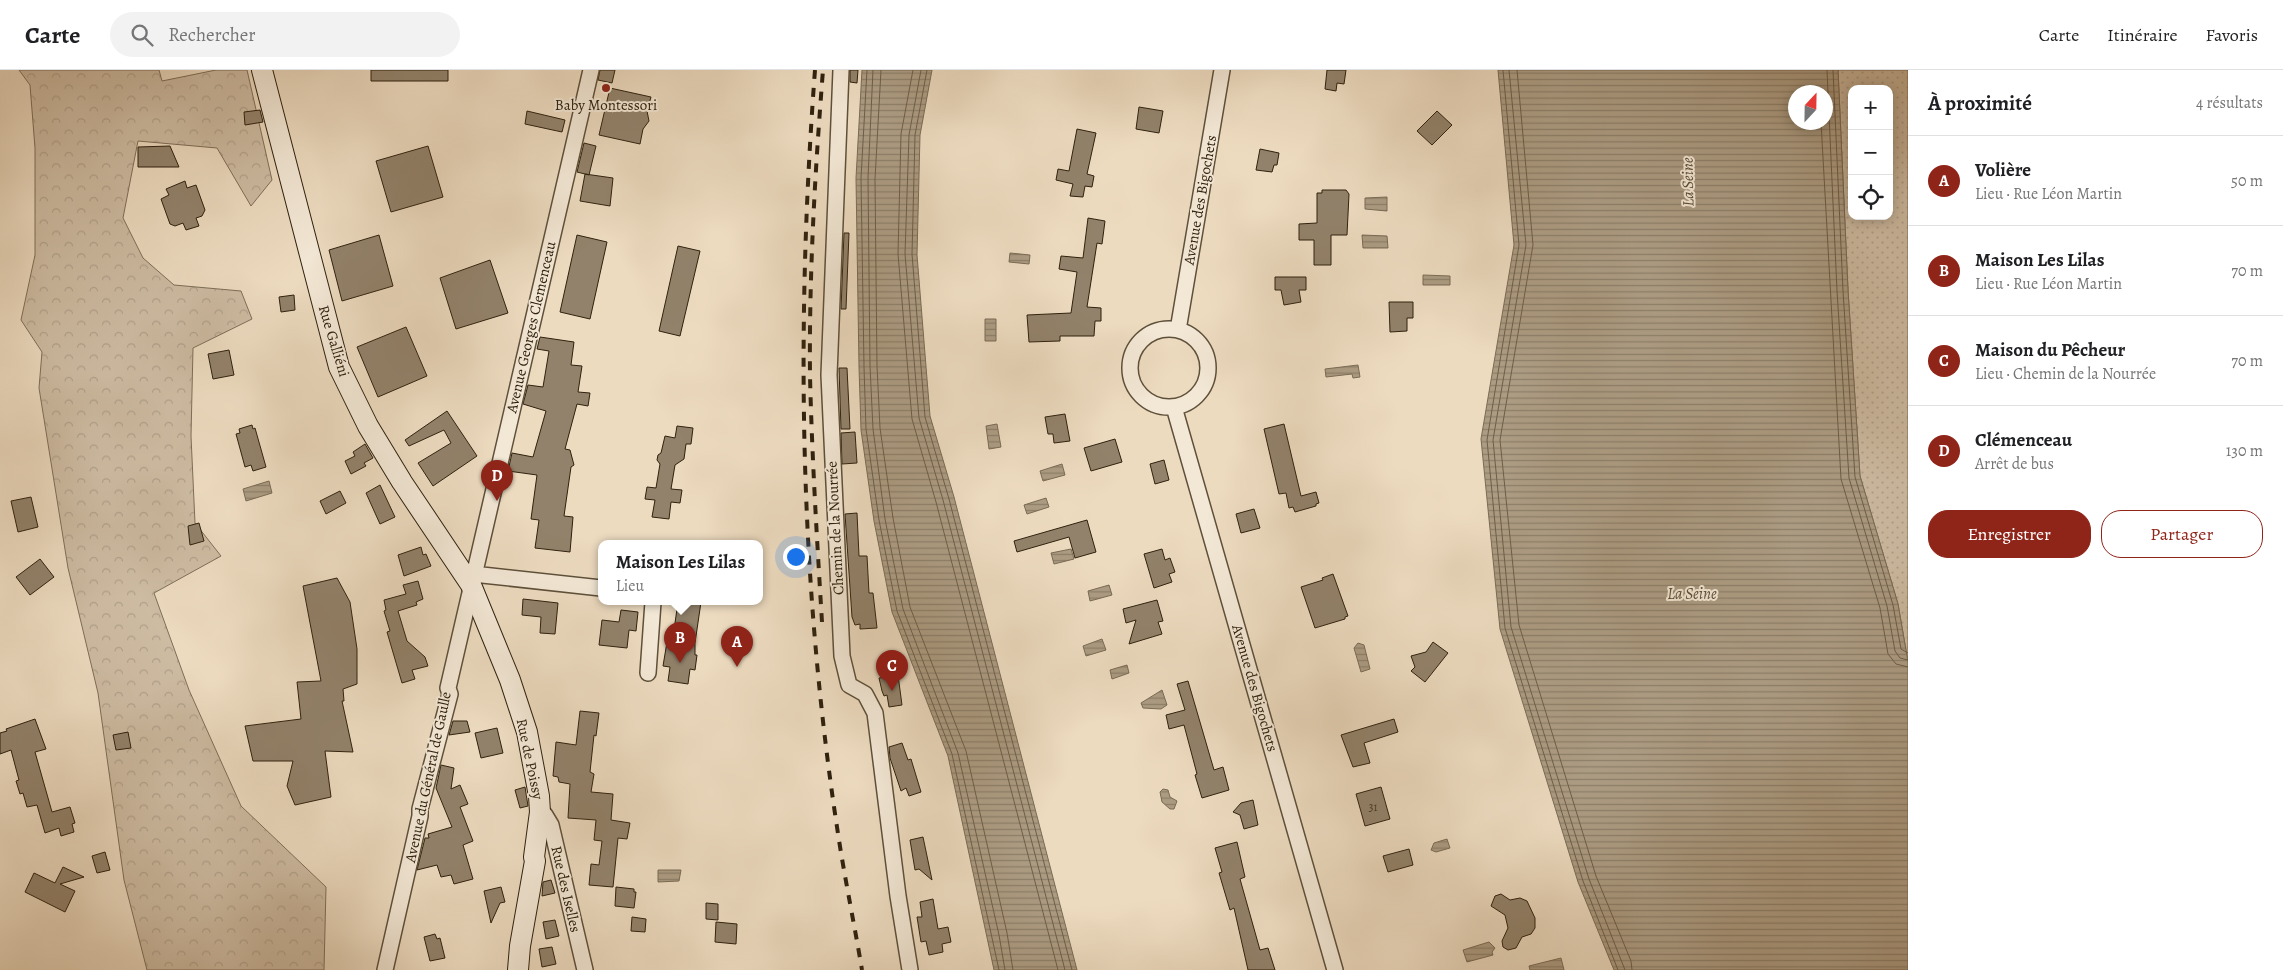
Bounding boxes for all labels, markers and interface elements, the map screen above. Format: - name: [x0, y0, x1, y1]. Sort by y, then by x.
- search box: [110, 12, 460, 57]
- text: Carte: [25, 19, 80, 51]
- icon: search: [128, 21, 156, 49]
- text: Rechercher: [168, 22, 256, 48]
- text: Carte: [2039, 23, 2079, 47]
- text: Itinéraire: [2107, 23, 2178, 47]
- text: Favoris: [2206, 23, 2258, 47]
- marker: Baby Montessori: [600, 82, 612, 94]
- north arrow: [1788, 85, 1833, 130]
- map controls: [1848, 85, 1893, 220]
- button: +: [1848, 85, 1893, 130]
- text: À proximité: [1928, 89, 2032, 117]
- text: 4 résultats: [2196, 92, 2263, 114]
- place label: Baby Montessori: [555, 95, 657, 115]
- button: −: [1848, 130, 1893, 175]
- street label: Avenue des Bigochets: [1179, 134, 1221, 267]
- water label: La Seine: [1677, 157, 1699, 207]
- text: Volière: [1975, 157, 2031, 183]
- text: A: [1939, 170, 1949, 192]
- text: 50 m: [2231, 170, 2263, 192]
- button: locate: [1848, 175, 1893, 220]
- text: Lieu · Rue Léon Martin: [1975, 183, 2122, 205]
- street label: Avenue Georges Clemenceau: [501, 238, 561, 416]
- text: Maison Les Lilas: [1975, 247, 2105, 273]
- text: B: [1939, 260, 1949, 282]
- text: 70 m: [2231, 260, 2263, 282]
- text: Lieu · Rue Léon Martin: [1975, 273, 2122, 295]
- street label: Rue Galliéni: [314, 303, 354, 379]
- text: Maison du Pêcheur: [1975, 337, 2125, 363]
- text: C: [1939, 350, 1949, 372]
- text: 70 m: [2231, 350, 2263, 372]
- text: Lieu · Chemin de la Nourrée: [1975, 363, 2156, 385]
- text: Clémenceau: [1975, 427, 2072, 453]
- text: D: [1938, 440, 1950, 462]
- text: 130 m: [2226, 440, 2263, 462]
- text: Arrêt de bus: [1975, 453, 2054, 475]
- pin: D: [481, 460, 513, 501]
- street label: Chemin de la Nourrée: [821, 460, 848, 596]
- button: Enregistrer: [1928, 510, 2091, 558]
- button: Partager: [2101, 510, 2263, 558]
- popup: [598, 540, 763, 605]
- your location: [783, 544, 809, 570]
- text: Maison Les Lilas: [616, 549, 745, 575]
- text: Lieu: [616, 575, 644, 597]
- water label: La Seine: [1667, 583, 1717, 605]
- street label: Avenue des Bigochets: [1227, 621, 1283, 754]
- pin: B: [664, 622, 696, 663]
- pin: A: [721, 626, 753, 667]
- pin: C: [876, 650, 908, 691]
- street label: Avenue du Général de Gaulle: [400, 689, 456, 865]
- street label: Rue de Poissy: [512, 717, 548, 802]
- house number: 31: [1368, 799, 1378, 815]
- street label: Rue des Iselles: [546, 844, 586, 934]

